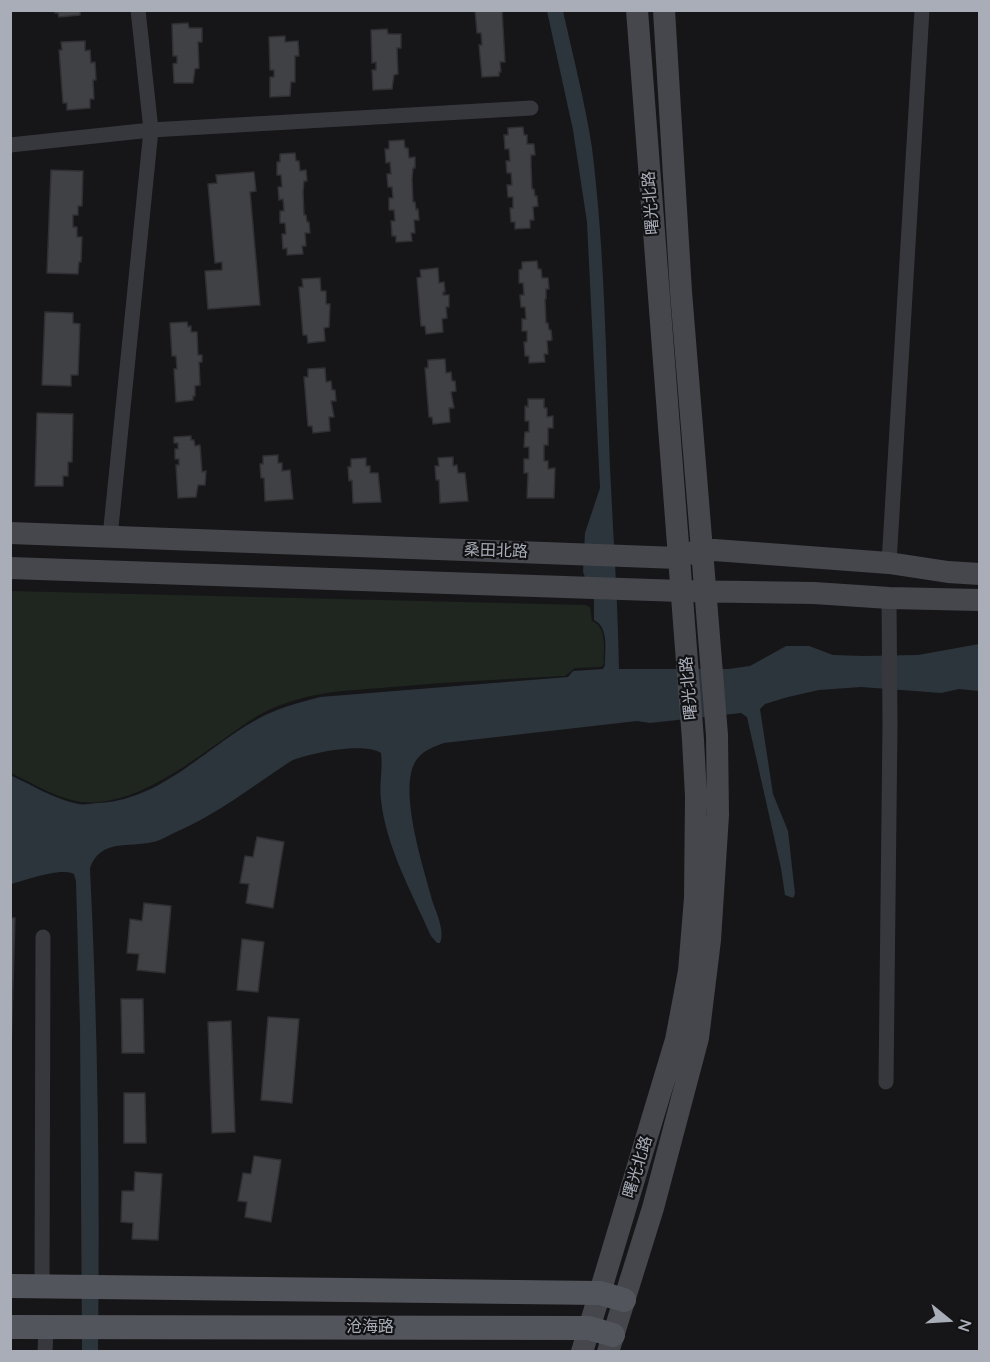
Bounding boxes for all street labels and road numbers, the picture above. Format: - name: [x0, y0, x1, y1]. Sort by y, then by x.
- street label: 曙光北路: [639, 170, 663, 236]
- street label: 桑田北路: [464, 540, 528, 562]
- street label: 曙光北路: [677, 655, 701, 721]
- street label: 曙光北路: [619, 1134, 657, 1200]
- street label: 沧海路: [346, 1317, 394, 1337]

